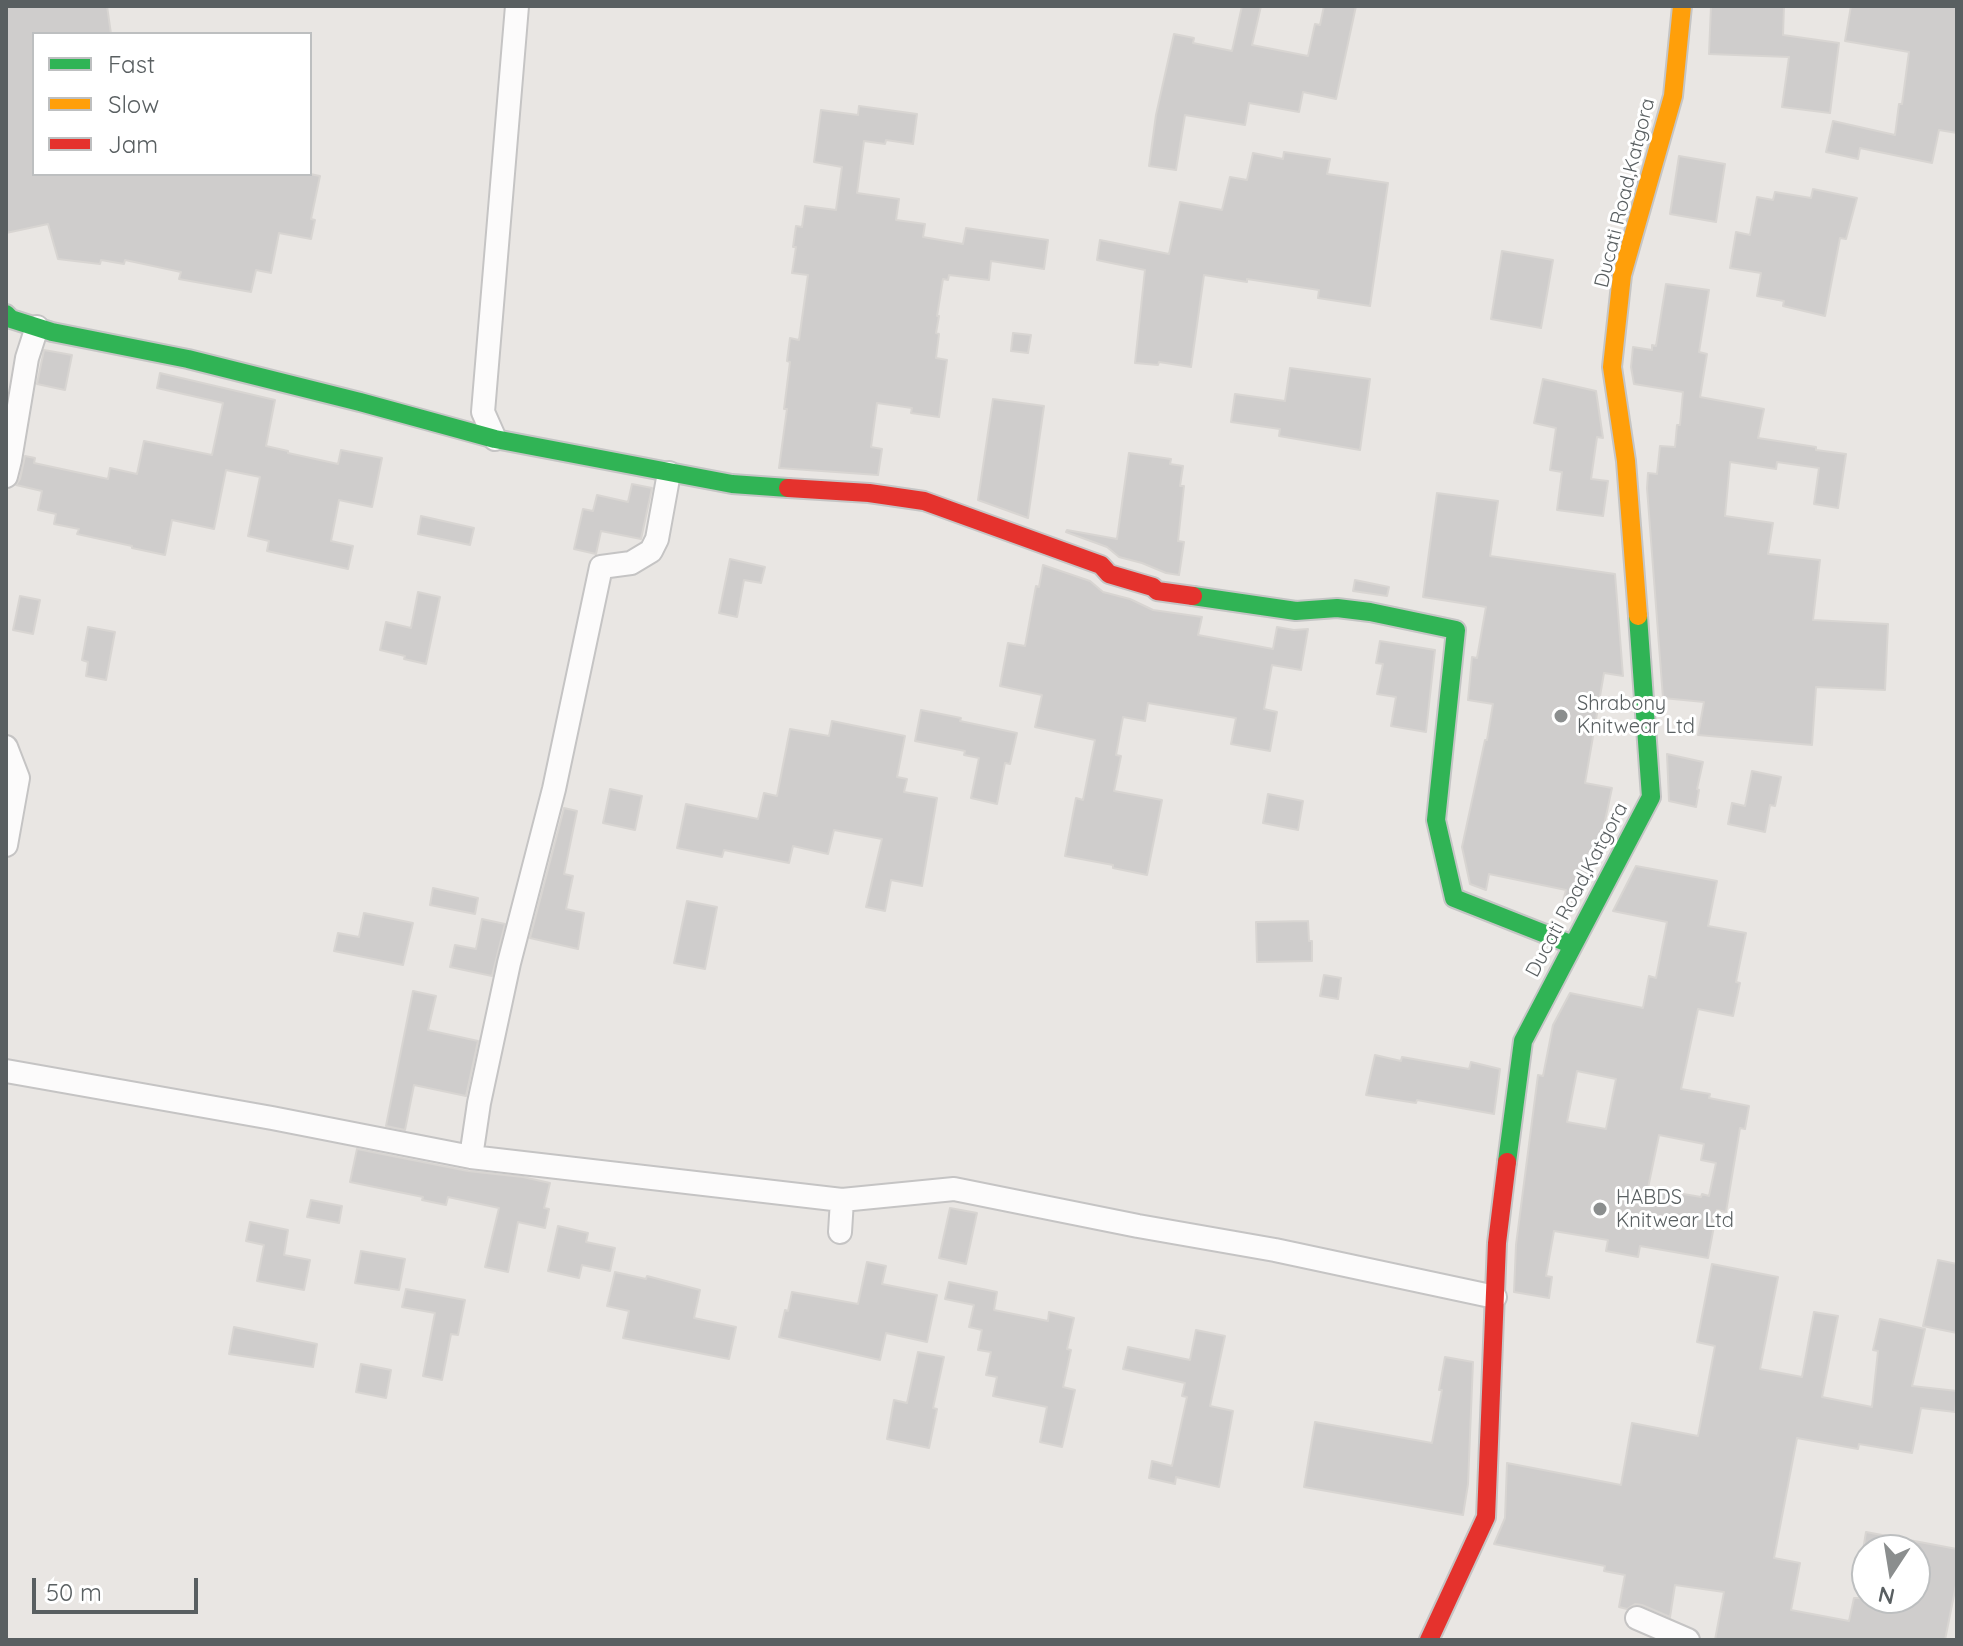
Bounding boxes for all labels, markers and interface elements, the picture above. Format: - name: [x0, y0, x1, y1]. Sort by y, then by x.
- legend: [32, 32, 312, 176]
- text: Fast: [108, 49, 155, 79]
- text: Slow: [108, 89, 159, 119]
- street label: Ducati Road,Katgora: [1590, 96, 1660, 290]
- text: Jam: [108, 129, 158, 159]
- place label: Shrabony Knitwear Ltd: [1577, 692, 1695, 739]
- marker: Shrabony Knitwear Ltd: [1552, 707, 1570, 725]
- street label: Ducati Road,Katgora: [1521, 799, 1633, 981]
- place label: HABDS Knitwear Ltd: [1616, 1186, 1734, 1233]
- marker: HABDS Knitwear Ltd: [1591, 1200, 1609, 1218]
- north arrow: [1851, 1534, 1931, 1614]
- scale bar: [36, 1562, 202, 1612]
- text: 50 m: [46, 1577, 102, 1607]
- text: N: [1876, 1580, 1897, 1611]

